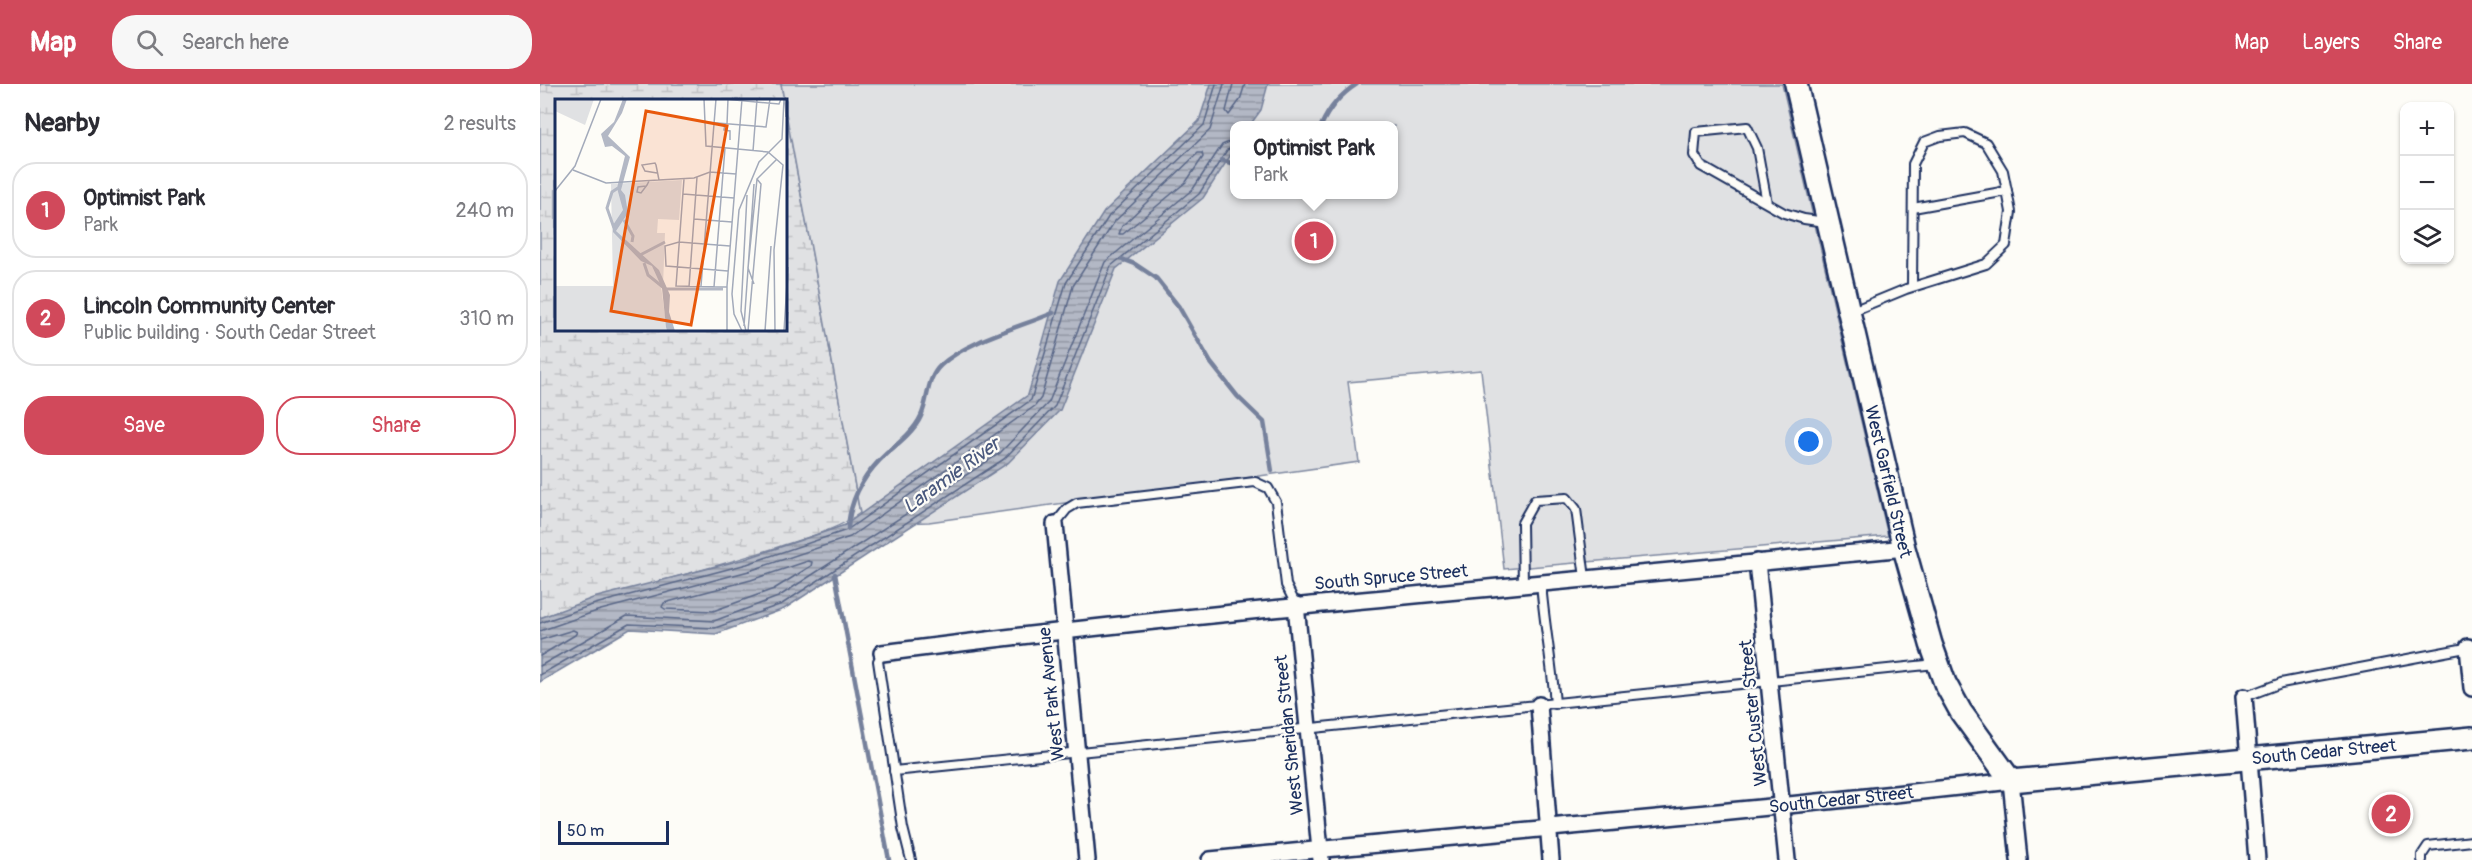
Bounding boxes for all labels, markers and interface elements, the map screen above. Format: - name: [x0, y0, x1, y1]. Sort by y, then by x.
- search box: [112, 15, 532, 69]
- text: Map: [30, 25, 76, 60]
- icon: search: [133, 26, 166, 59]
- text: Search here: [181, 28, 289, 56]
- text: Map: [2234, 29, 2269, 56]
- text: Layers: [2302, 29, 2360, 56]
- text: Share: [2393, 29, 2442, 56]
- inset map: [555, 99, 788, 332]
- map controls: [2400, 102, 2454, 264]
- button: +: [2400, 102, 2454, 156]
- text: Nearby: [24, 107, 100, 139]
- text: 2 results: [444, 111, 516, 136]
- popup: [1230, 121, 1398, 199]
- text: Optimist Park: [1253, 134, 1375, 162]
- button: −: [2400, 156, 2454, 210]
- text: Park: [1253, 162, 1288, 187]
- text: Optimist Park: [83, 184, 205, 212]
- text: 1: [42, 198, 49, 223]
- text: 240 m: [455, 198, 514, 223]
- button: layers: [2400, 210, 2454, 264]
- text: Park: [83, 212, 118, 237]
- pin: 1: [1294, 218, 1334, 264]
- text: Lincoln Community Center: [83, 292, 335, 320]
- text: 2: [40, 306, 51, 331]
- text: 310 m: [459, 306, 514, 331]
- text: Public building · South Cedar Street: [83, 320, 376, 345]
- button: Save: [24, 396, 264, 455]
- button: Share: [276, 396, 516, 455]
- street label: West Garfield Street: [1859, 403, 1917, 561]
- your location: [1794, 427, 1823, 456]
- water label: Laramie River: [898, 430, 1007, 519]
- street label: South Spruce Street: [1313, 559, 1470, 596]
- street label: West Park Avenue: [1033, 626, 1070, 762]
- street label: West Custer Street: [1734, 638, 1773, 787]
- street label: West Sheridan Street: [1270, 653, 1309, 816]
- street label: South Cedar Street: [2250, 734, 2398, 771]
- street label: South Cedar Street: [1768, 781, 1915, 819]
- pin: 2: [2372, 792, 2410, 836]
- scale bar: [558, 818, 669, 846]
- text: 50 m: [567, 821, 604, 841]

